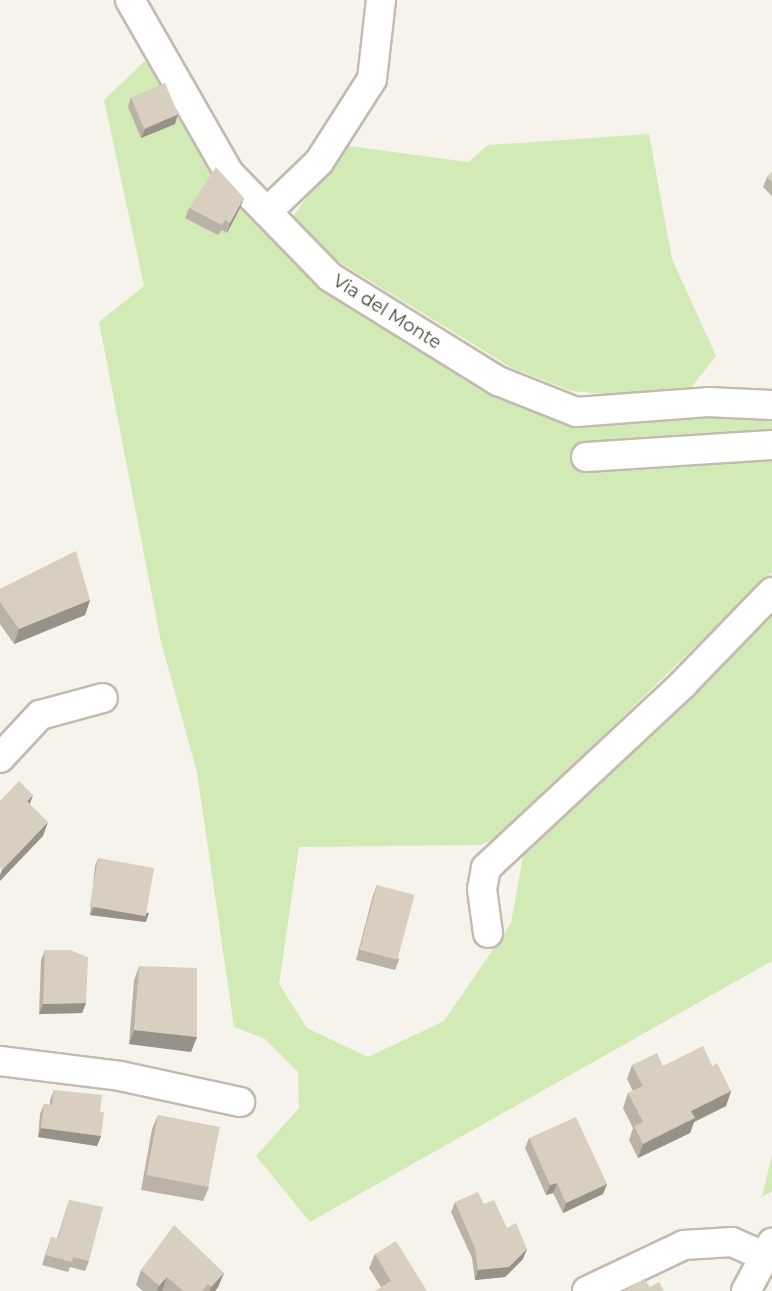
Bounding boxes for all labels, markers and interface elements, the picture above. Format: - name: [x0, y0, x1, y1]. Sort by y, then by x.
- street label: Via del Monte: [329, 270, 445, 354]

